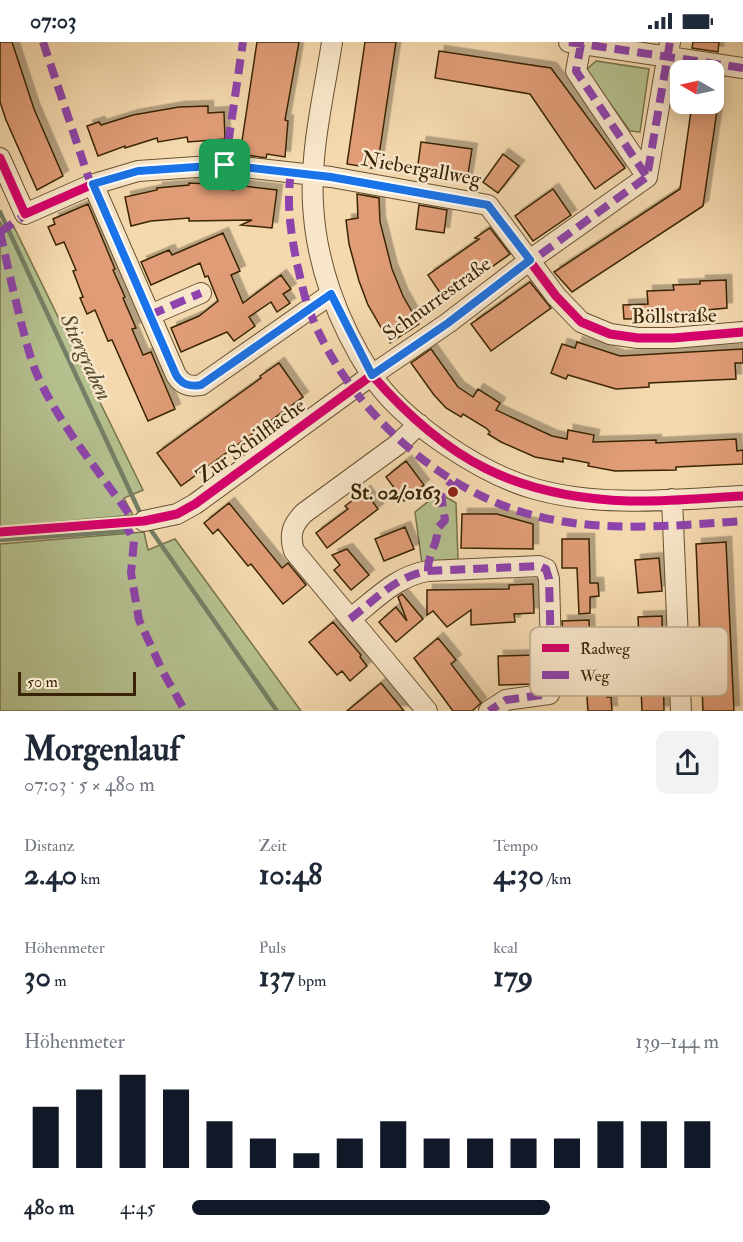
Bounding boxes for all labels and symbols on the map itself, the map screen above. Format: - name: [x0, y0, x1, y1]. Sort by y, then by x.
- north arrow: [670, 60, 724, 114]
- pin: [199, 139, 250, 190]
- street label: Niebergallweg: [359, 145, 484, 193]
- street label: Schnurrestraße: [377, 250, 497, 347]
- street label: Böllstraße: [631, 302, 717, 330]
- water label: Stiergraben: [53, 308, 118, 405]
- street label: Zur Schilflache: [191, 392, 311, 490]
- place label: St. 02/0163: [350, 479, 441, 506]
- marker: St. 02/0163: [446, 485, 460, 499]
- legend: [530, 627, 728, 696]
- text: Radweg: [580, 639, 631, 659]
- text: Weg: [579, 666, 611, 686]
- scale bar: [18, 669, 136, 696]

